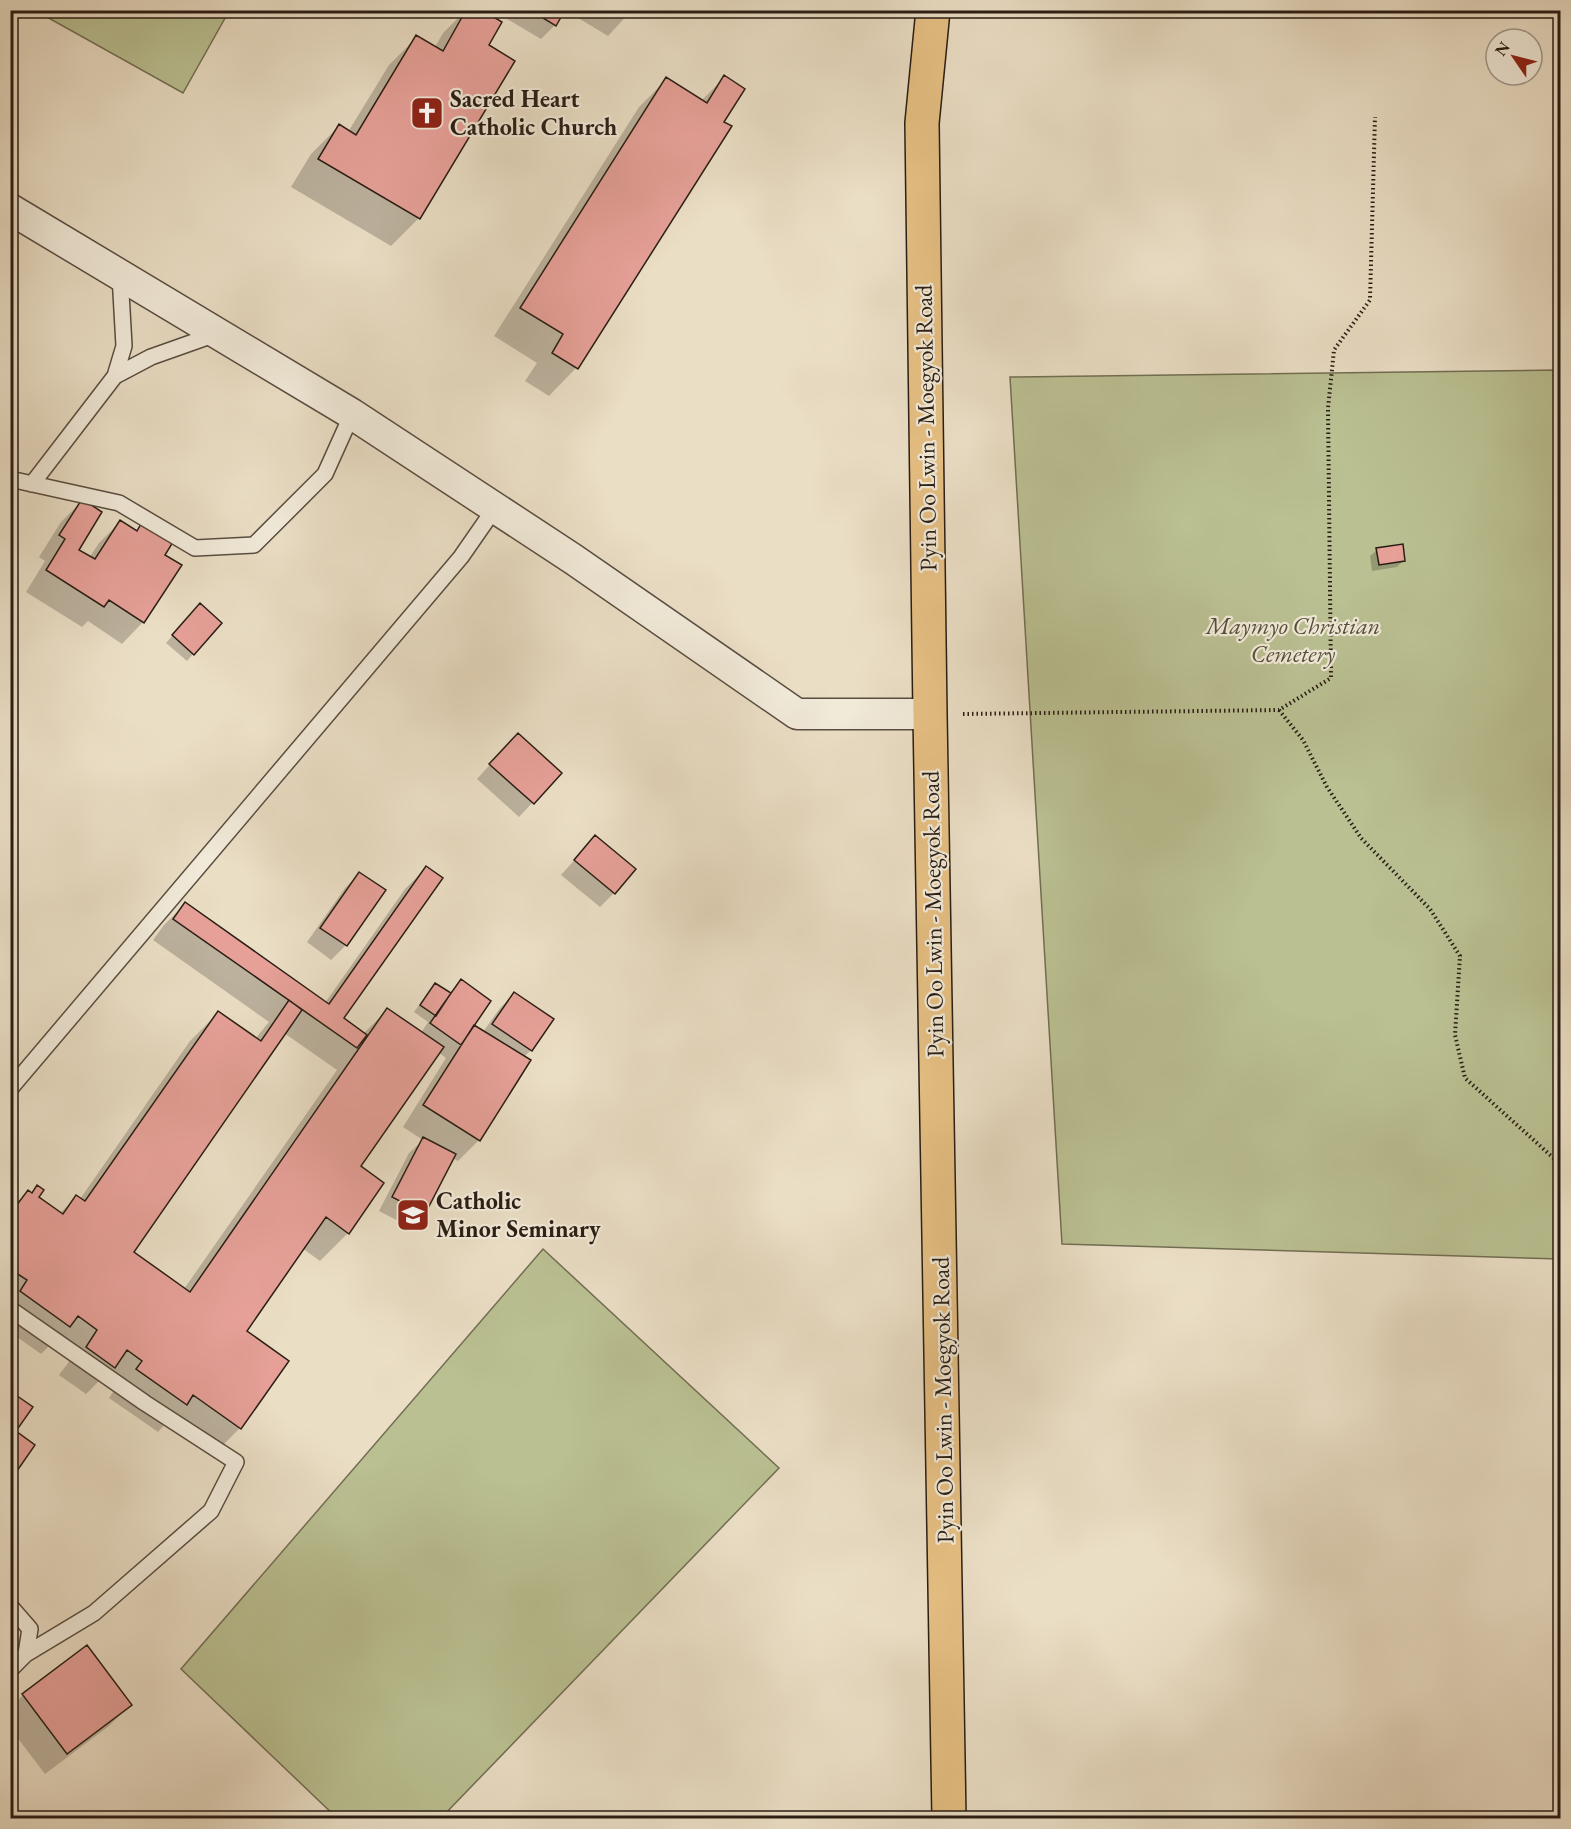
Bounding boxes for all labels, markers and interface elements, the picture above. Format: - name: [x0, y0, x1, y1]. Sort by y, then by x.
- north arrow: [1484, 27, 1544, 87]
- text: N: [1490, 37, 1514, 60]
- place label: Sacred Heart Catholic Church: [450, 83, 618, 142]
- church icon: Sacred Heart Catholic Church: [409, 95, 445, 131]
- street label: Pyin Oo Lwin - Moegyok Road: [907, 284, 943, 572]
- park label: Maymyo Christian Cemetery: [1204, 610, 1380, 669]
- street label: Pyin Oo Lwin - Moegyok Road: [914, 770, 950, 1058]
- place label: Catholic Minor Seminary: [436, 1185, 601, 1245]
- school or university icon: Catholic Minor Seminary: [395, 1197, 431, 1233]
- street label: Pyin Oo Lwin - Moegyok Road: [924, 1256, 960, 1544]

